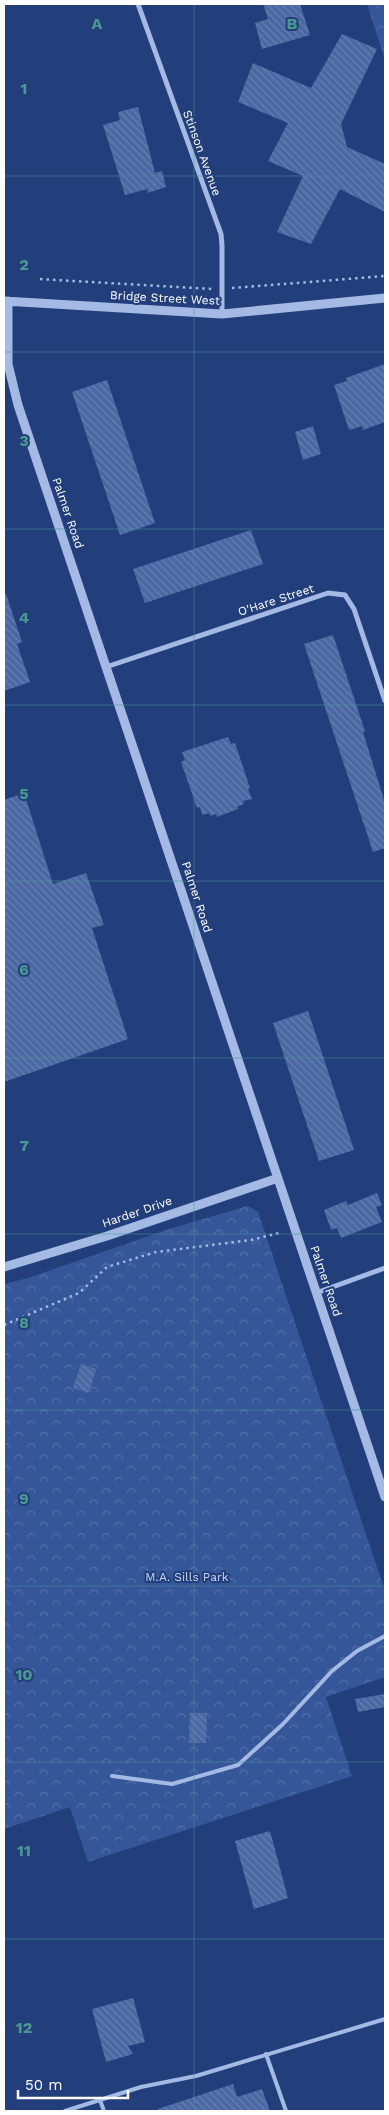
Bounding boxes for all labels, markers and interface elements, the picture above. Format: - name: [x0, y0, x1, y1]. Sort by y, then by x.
- text: A: [92, 14, 103, 33]
- text: B: [287, 14, 298, 33]
- text: 1: [21, 79, 27, 98]
- street label: Stinson Avenue: [180, 108, 224, 198]
- text: 2: [19, 255, 29, 274]
- street label: Bridge Street West: [110, 288, 220, 308]
- text: 3: [19, 431, 29, 450]
- street label: Palmer Road: [49, 476, 87, 550]
- street label: O'Hare Street: [236, 581, 316, 619]
- text: 4: [19, 608, 29, 627]
- text: 5: [19, 784, 29, 803]
- street label: Palmer Road: [179, 860, 215, 934]
- text: 6: [19, 960, 29, 979]
- text: 7: [19, 1136, 29, 1155]
- street label: Harder Drive: [100, 1193, 174, 1231]
- street label: Palmer Road: [307, 1244, 345, 1318]
- text: 8: [19, 1313, 29, 1332]
- text: 9: [19, 1489, 29, 1508]
- park label: M.A. Sills Park: [145, 1570, 229, 1584]
- text: 10: [15, 1665, 33, 1684]
- text: 11: [17, 1841, 31, 1860]
- text: 12: [16, 2018, 32, 2037]
- scale bar: [18, 2068, 128, 2100]
- text: 50 m: [25, 2076, 62, 2094]

